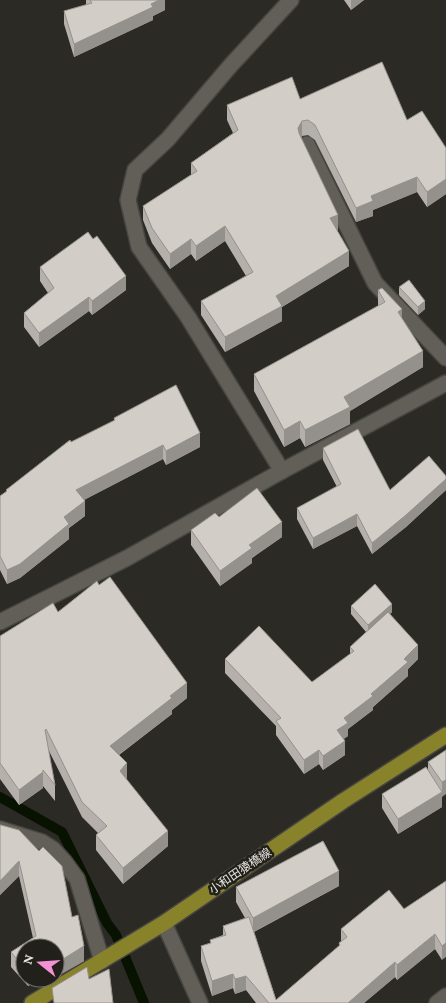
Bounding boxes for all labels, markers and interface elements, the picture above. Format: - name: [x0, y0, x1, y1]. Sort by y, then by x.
- street label: 小和田猿橋線: [206, 845, 274, 897]
- north arrow: [15, 938, 65, 988]
- text: N: [19, 952, 37, 966]

